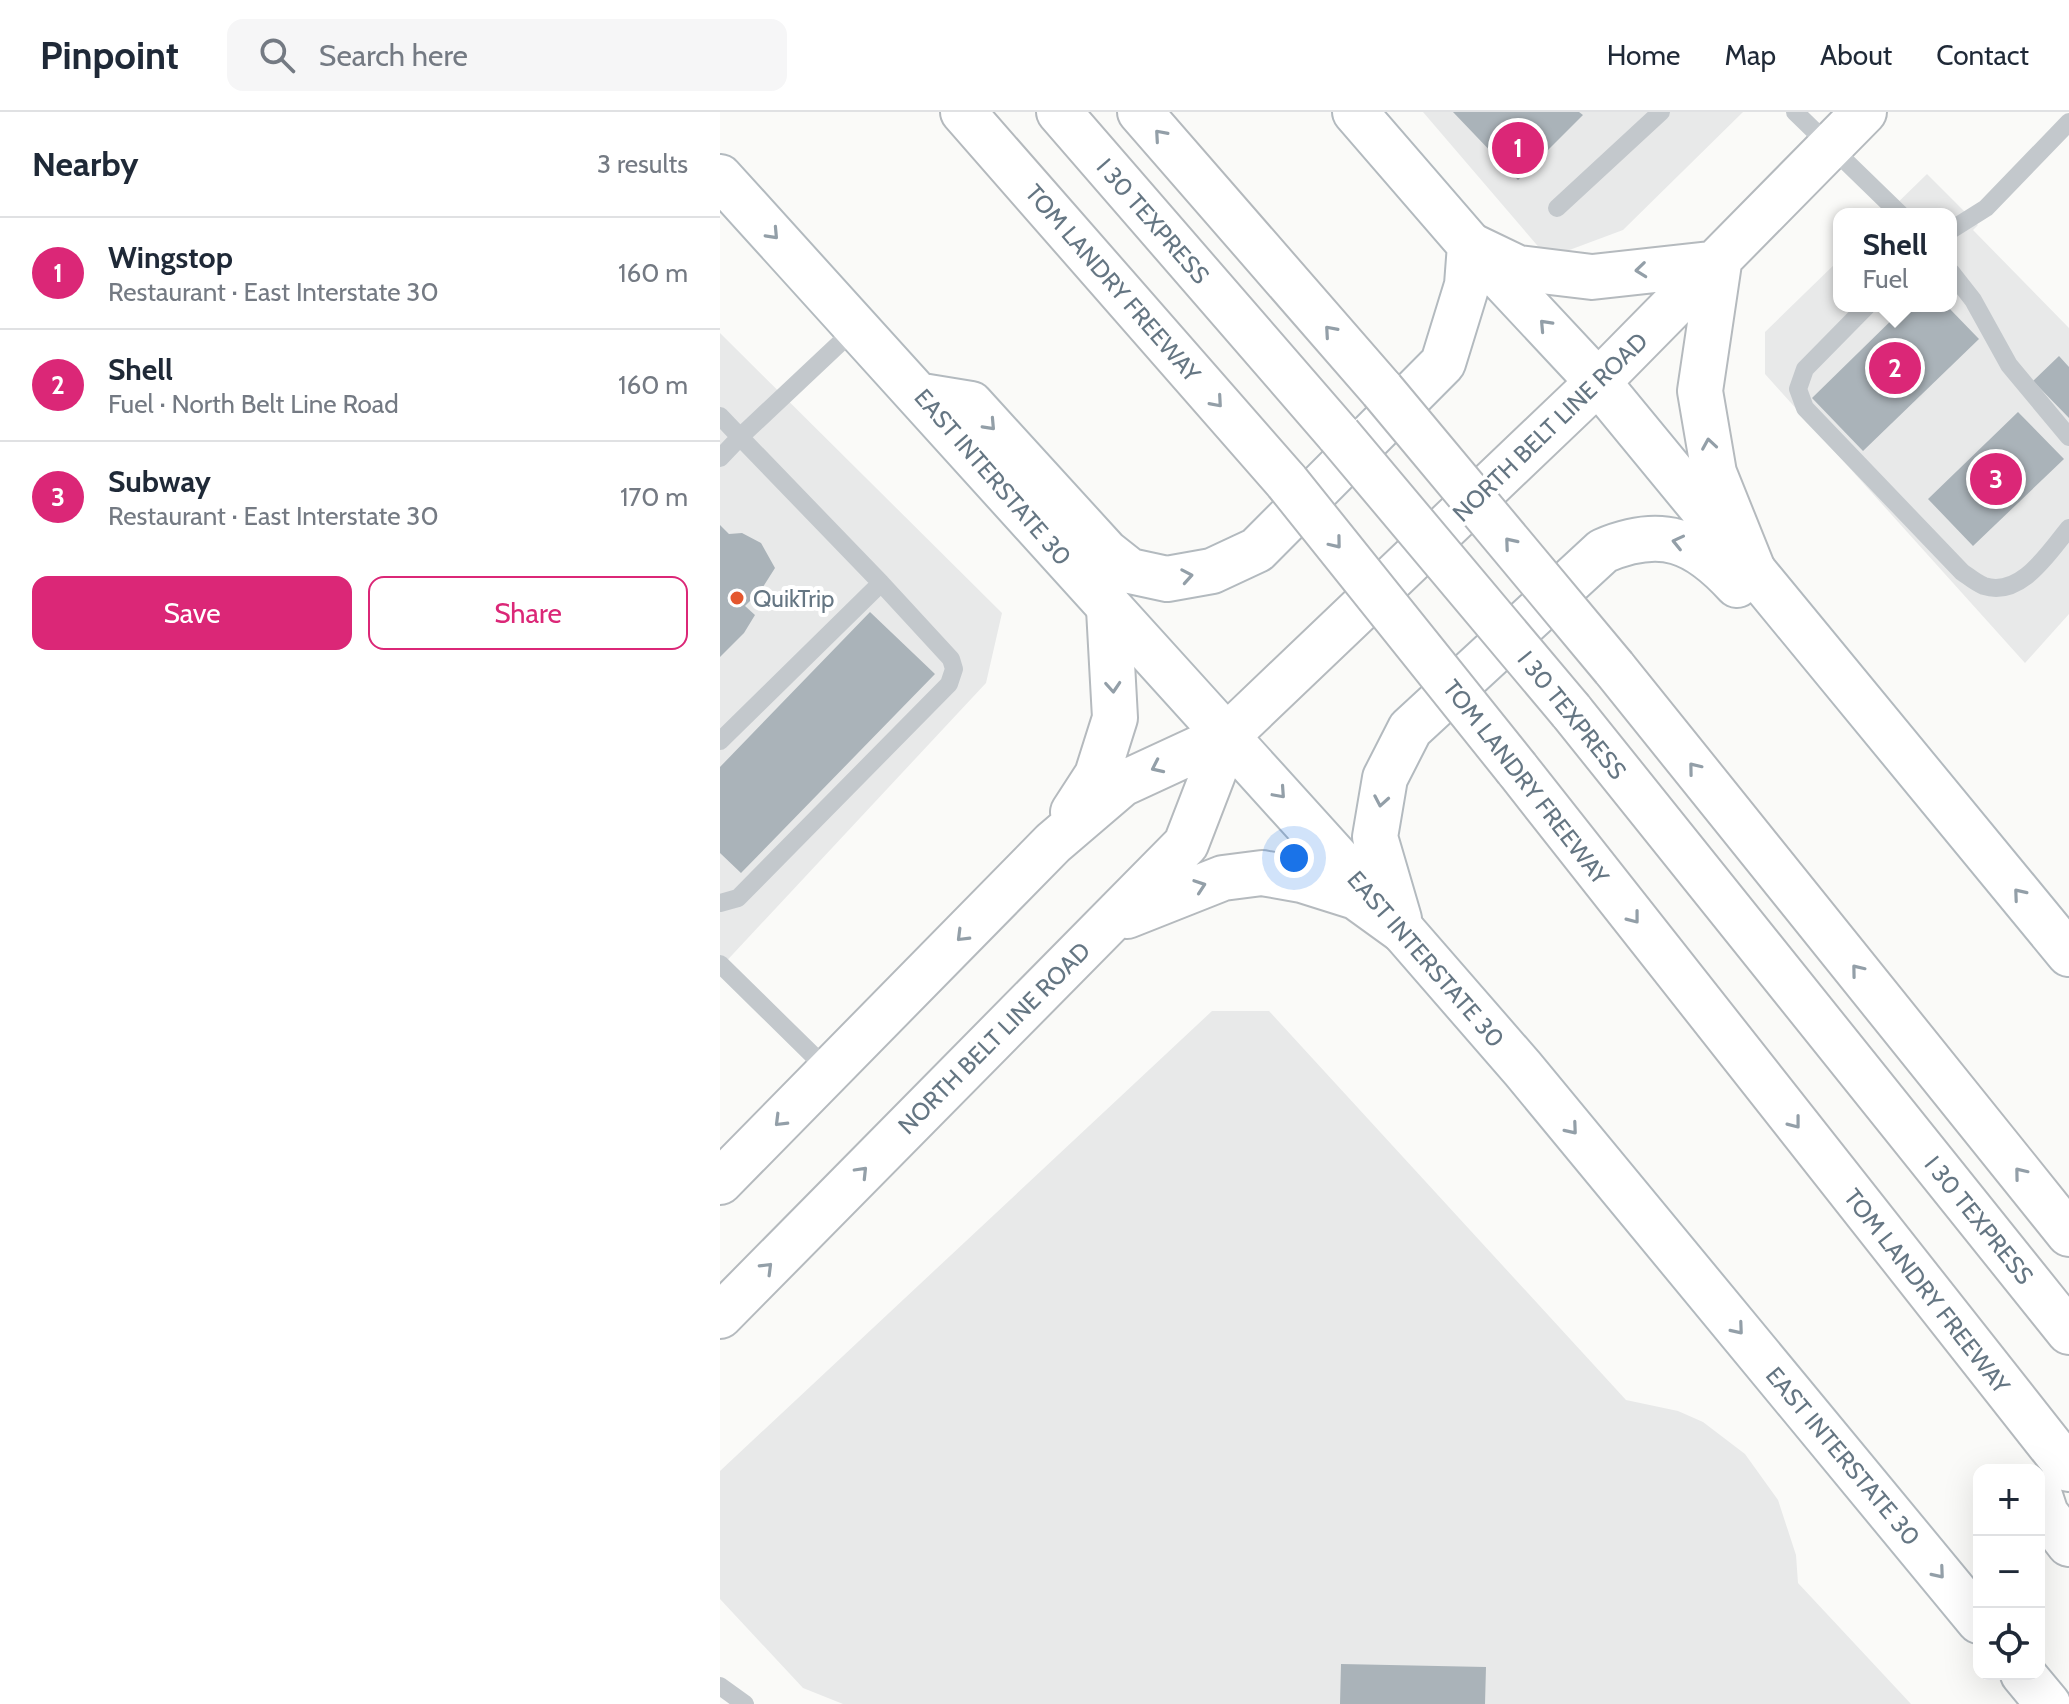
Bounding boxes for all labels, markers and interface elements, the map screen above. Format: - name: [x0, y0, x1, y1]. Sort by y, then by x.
- search box: [227, 19, 787, 91]
- text: Pinpoint: [40, 32, 179, 79]
- icon: search: [255, 33, 299, 77]
- text: Search here: [319, 37, 468, 74]
- text: Home: [1607, 38, 1680, 72]
- text: Map: [1724, 38, 1776, 72]
- text: About: [1820, 38, 1892, 72]
- text: Contact: [1936, 38, 2029, 72]
- pin: 1: [1492, 118, 1544, 178]
- one-way arrow: [1155, 129, 1170, 144]
- text: Nearby: [32, 143, 139, 185]
- text: 3 results: [597, 148, 688, 180]
- street label: I 30 TEXPRESS: [1091, 152, 1215, 290]
- street label: TOM LANDRY FREEWAY: [1019, 178, 1207, 388]
- popup: [1833, 208, 1957, 312]
- one-way arrow: [763, 225, 778, 239]
- text: Shell: [1863, 226, 1927, 263]
- text: Wingstop: [108, 239, 233, 276]
- text: 1: [53, 257, 63, 289]
- text: 160 m: [618, 257, 688, 289]
- one-way arrow: [1634, 262, 1647, 279]
- text: Fuel: [1863, 263, 1908, 295]
- text: Restaurant · East Interstate 30: [108, 276, 439, 308]
- one-way arrow: [1540, 320, 1554, 335]
- one-way arrow: [1326, 326, 1340, 340]
- street label: NORTH BELT LINE ROAD: [1447, 326, 1653, 528]
- pin: 2: [1869, 338, 1921, 398]
- text: Shell: [108, 351, 173, 388]
- text: 2: [51, 369, 65, 401]
- text: 160 m: [618, 369, 688, 401]
- street label: EAST INTERSTATE 30: [909, 383, 1077, 571]
- text: Fuel · North Belt Line Road: [108, 388, 399, 420]
- one-way arrow: [1207, 393, 1222, 408]
- one-way arrow: [981, 416, 995, 431]
- one-way arrow: [1701, 437, 1718, 451]
- pin: 3: [1970, 449, 2022, 509]
- text: Subway: [108, 463, 211, 500]
- text: 3: [51, 481, 65, 513]
- text: 170 m: [620, 481, 688, 513]
- text: Restaurant · East Interstate 30: [108, 500, 439, 532]
- one-way arrow: [1326, 534, 1341, 548]
- one-way arrow: [1671, 534, 1685, 551]
- one-way arrow: [1505, 538, 1520, 553]
- one-way arrow: [1180, 568, 1193, 585]
- button: Save: [32, 576, 352, 650]
- button: Share: [368, 576, 688, 650]
- place label: QuikTrip: [753, 584, 834, 613]
- marker: QuikTrip: [728, 589, 746, 607]
- street label: I 30 TEXPRESS: [1511, 645, 1633, 785]
- street label: TOM LANDRY FREEWAY: [1437, 674, 1615, 891]
- one-way arrow: [1104, 681, 1121, 694]
- one-way arrow: [1151, 758, 1166, 774]
- one-way arrow: [1690, 762, 1704, 777]
- one-way arrow: [1271, 784, 1285, 799]
- one-way arrow: [1374, 794, 1391, 808]
- your location: [1274, 838, 1314, 878]
- street label: EAST INTERSTATE 30: [1342, 865, 1510, 1053]
- one-way arrow: [1193, 879, 1207, 895]
- one-way arrow: [2014, 889, 2029, 904]
- one-way arrow: [1624, 909, 1639, 923]
- one-way arrow: [957, 927, 971, 941]
- street label: NORTH BELT LINE ROAD: [892, 936, 1096, 1140]
- one-way arrow: [1852, 965, 1867, 980]
- one-way arrow: [774, 1112, 789, 1126]
- one-way arrow: [1785, 1114, 1800, 1128]
- one-way arrow: [1562, 1120, 1577, 1134]
- street label: I 30 TEXPRESS: [1918, 1150, 2040, 1290]
- one-way arrow: [853, 1167, 868, 1181]
- one-way arrow: [2015, 1168, 2030, 1182]
- street label: TOM LANDRY FREEWAY: [1838, 1183, 2016, 1400]
- one-way arrow: [758, 1263, 773, 1277]
- one-way arrow: [1728, 1320, 1743, 1334]
- street label: EAST INTERSTATE 30: [1760, 1361, 1926, 1551]
- map controls: [1973, 1464, 2045, 1680]
- button: +: [1973, 1464, 2045, 1536]
- button: −: [1973, 1536, 2045, 1608]
- one-way arrow: [1929, 1564, 1944, 1578]
- button: locate: [1973, 1608, 2045, 1680]

